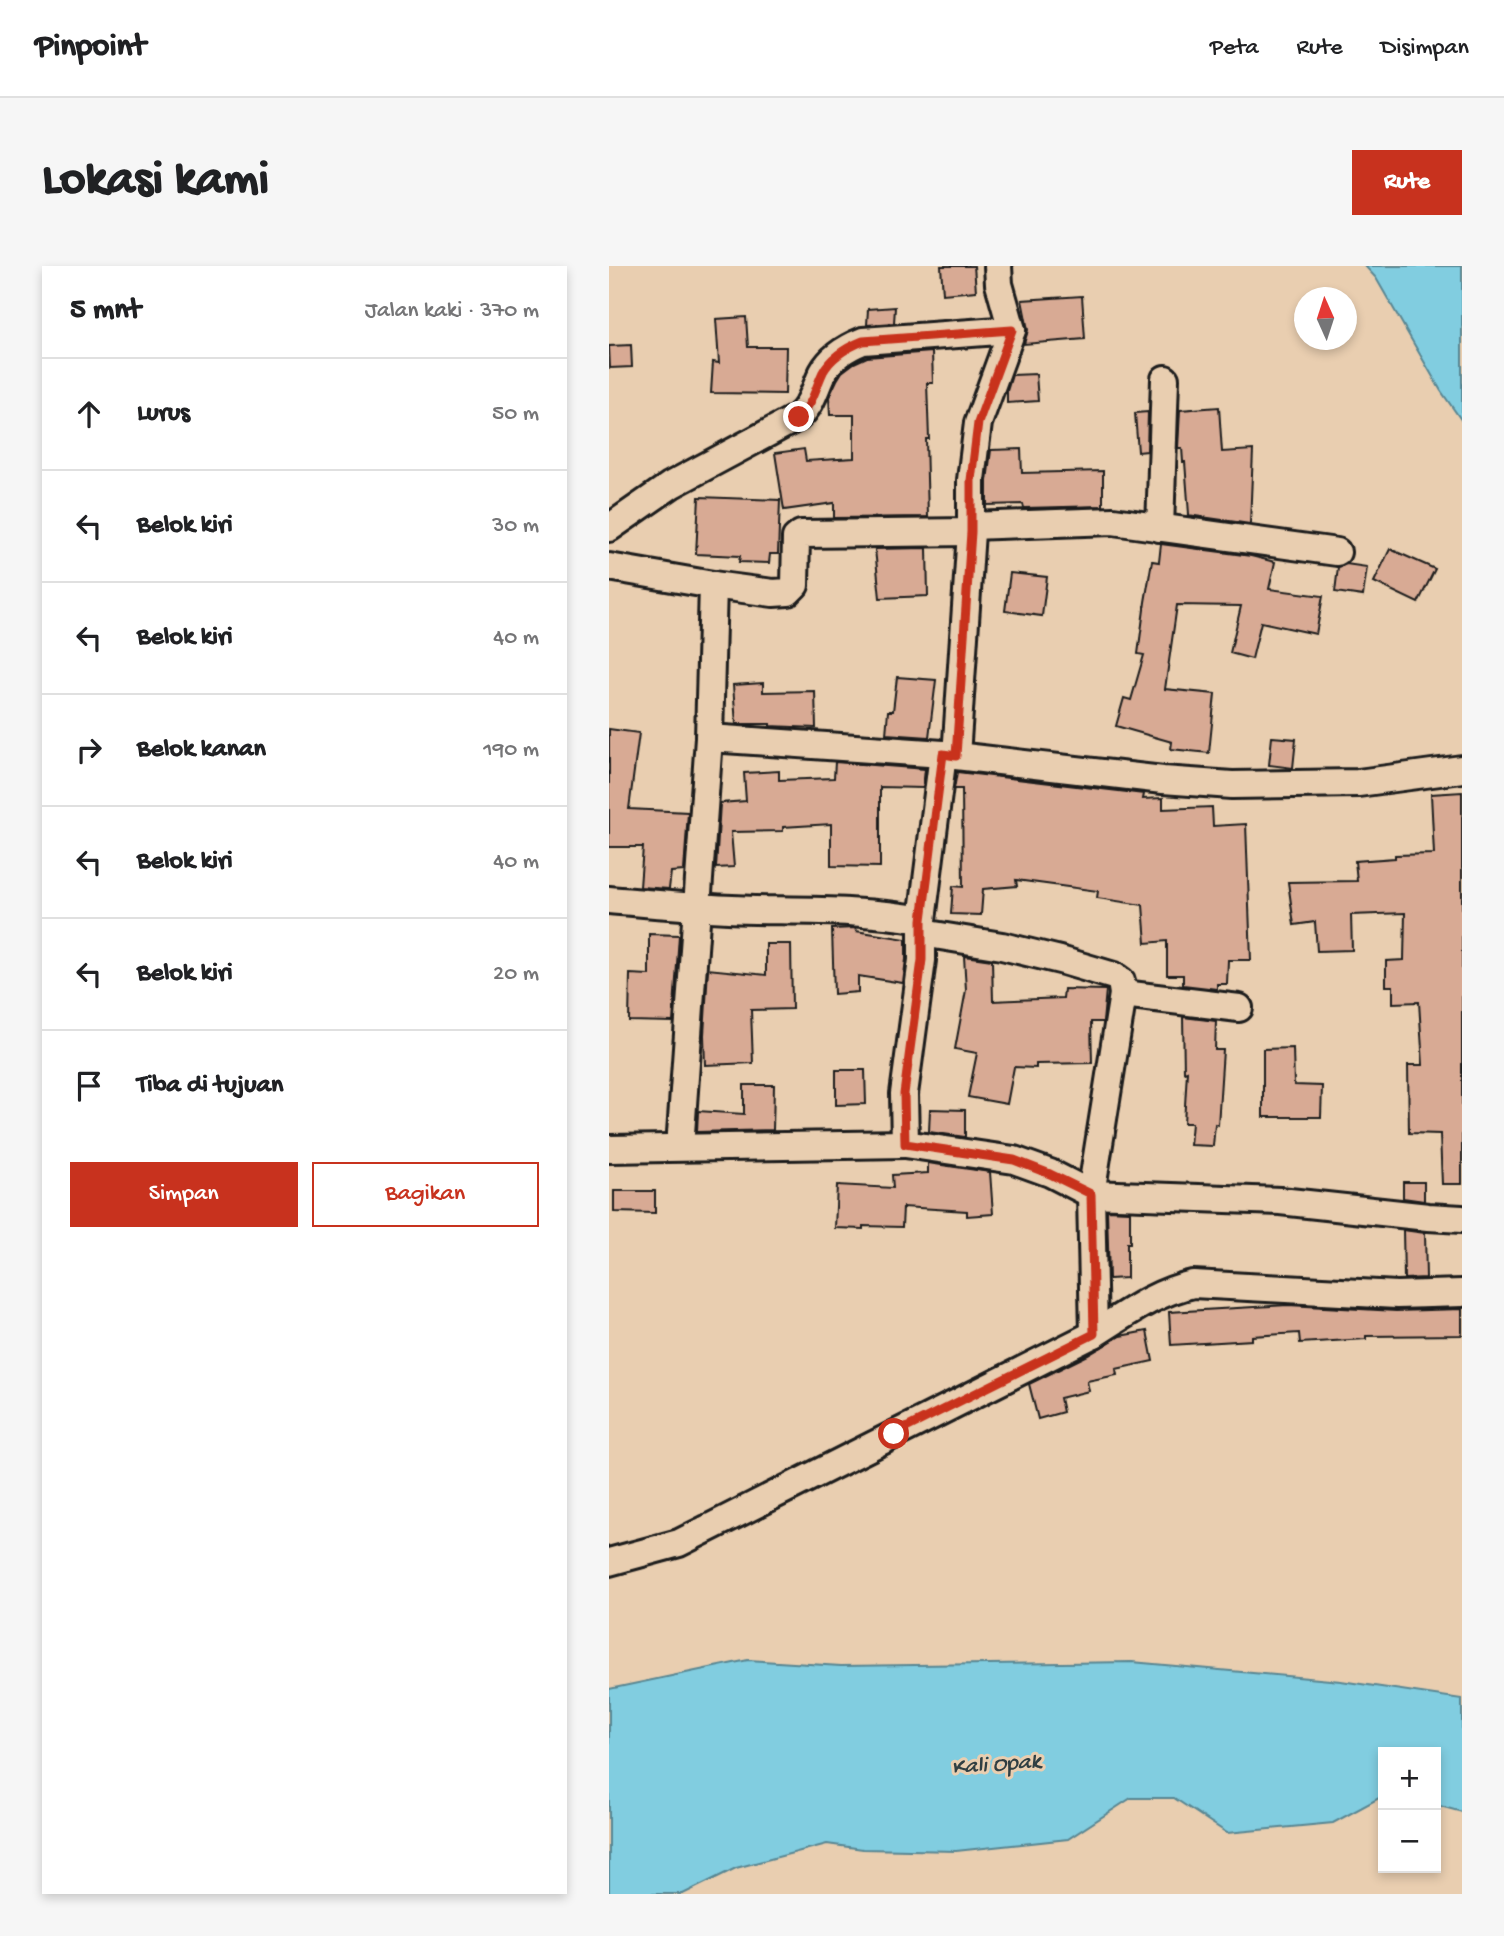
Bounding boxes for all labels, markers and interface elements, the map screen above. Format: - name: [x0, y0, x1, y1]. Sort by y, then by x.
- text: Pinpoint: [35, 29, 146, 67]
- text: Peta: [1210, 34, 1259, 63]
- text: Rute: [1297, 34, 1343, 63]
- text: Disimpan: [1381, 34, 1469, 63]
- button: Rute: [1352, 150, 1462, 215]
- text: Lokasi kami: [42, 153, 269, 211]
- north arrow: [1294, 287, 1357, 350]
- text: 5 mnt: [70, 294, 141, 329]
- text: Jalan kaki · 370 m: [365, 298, 539, 325]
- icon: ahead: [70, 395, 108, 433]
- text: Lurus: [137, 399, 190, 430]
- text: 50 m: [492, 401, 539, 428]
- route end: [783, 401, 814, 432]
- icon: left: [70, 507, 108, 545]
- text: Belok kiri: [137, 511, 233, 542]
- text: 30 m: [492, 513, 539, 540]
- icon: left: [70, 619, 108, 657]
- text: Belok kiri: [137, 623, 233, 654]
- text: 40 m: [493, 625, 539, 652]
- icon: right: [70, 731, 108, 769]
- text: Belok kanan: [137, 735, 266, 766]
- text: 190 m: [483, 737, 539, 764]
- icon: left: [70, 843, 108, 881]
- text: Belok kiri: [137, 847, 233, 878]
- text: 40 m: [493, 849, 539, 876]
- icon: left: [70, 955, 108, 993]
- text: Belok kiri: [137, 959, 233, 990]
- text: 20 m: [493, 961, 539, 988]
- icon: arrive: [70, 1067, 108, 1105]
- text: Tiba di tujuan: [137, 1071, 283, 1102]
- button: Simpan: [70, 1162, 298, 1227]
- button: Bagikan: [312, 1162, 539, 1227]
- route start: [878, 1418, 909, 1449]
- map controls: [1378, 1747, 1441, 1873]
- button: +: [1378, 1747, 1441, 1810]
- water label: Kali Opak: [951, 1749, 1044, 1782]
- button: −: [1378, 1810, 1441, 1873]

